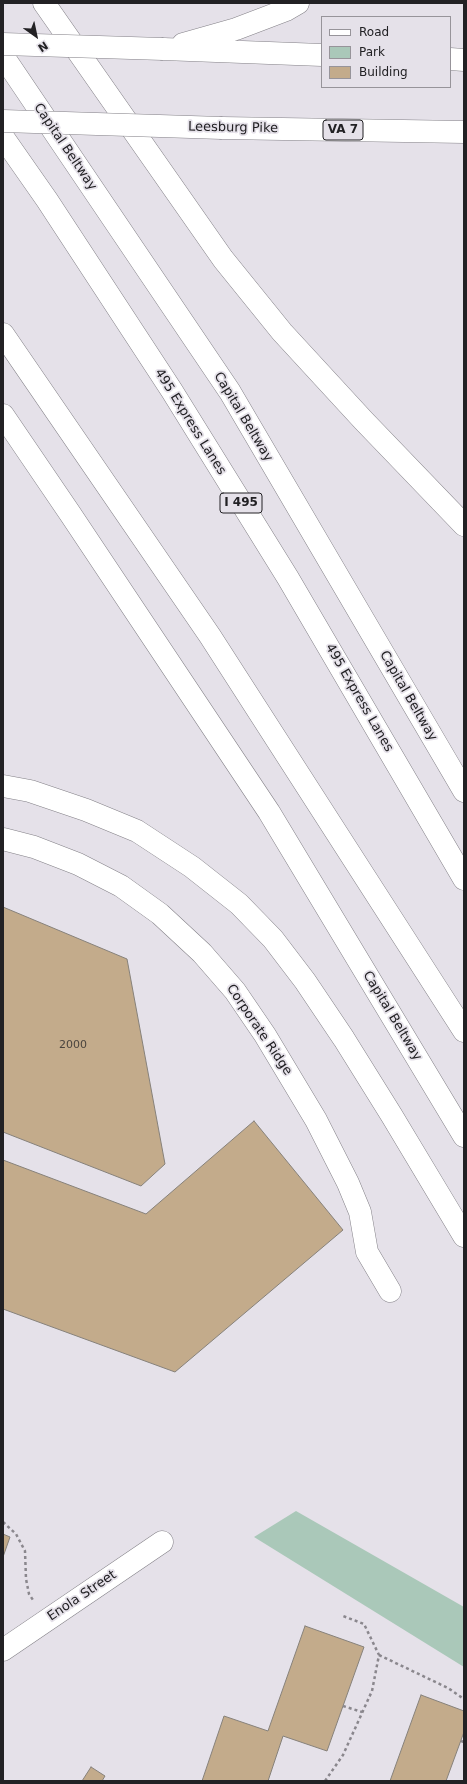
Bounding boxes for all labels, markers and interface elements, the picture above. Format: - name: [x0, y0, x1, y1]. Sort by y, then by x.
- north arrow: [16, 16, 56, 56]
- legend: [321, 16, 451, 88]
- text: Road: [359, 25, 389, 39]
- text: N: [35, 39, 50, 54]
- text: Park: [359, 45, 385, 59]
- text: Building: [359, 65, 408, 79]
- street label: Capital Beltway: [30, 101, 100, 193]
- street label: Leesburg Pike: [188, 119, 278, 137]
- road number: VA 7: [323, 120, 363, 140]
- street label: 495 Express Lanes: [151, 366, 229, 478]
- street label: Capital Beltway: [210, 369, 276, 465]
- road number: I 495: [220, 493, 262, 513]
- street label: 495 Express Lanes: [322, 641, 396, 755]
- street label: Capital Beltway: [376, 648, 440, 744]
- street label: Capital Beltway: [359, 968, 425, 1064]
- street label: Corporate Ridge: [223, 982, 295, 1078]
- house number: 2000: [59, 1038, 87, 1052]
- street label: Enola Street: [45, 1567, 119, 1625]

